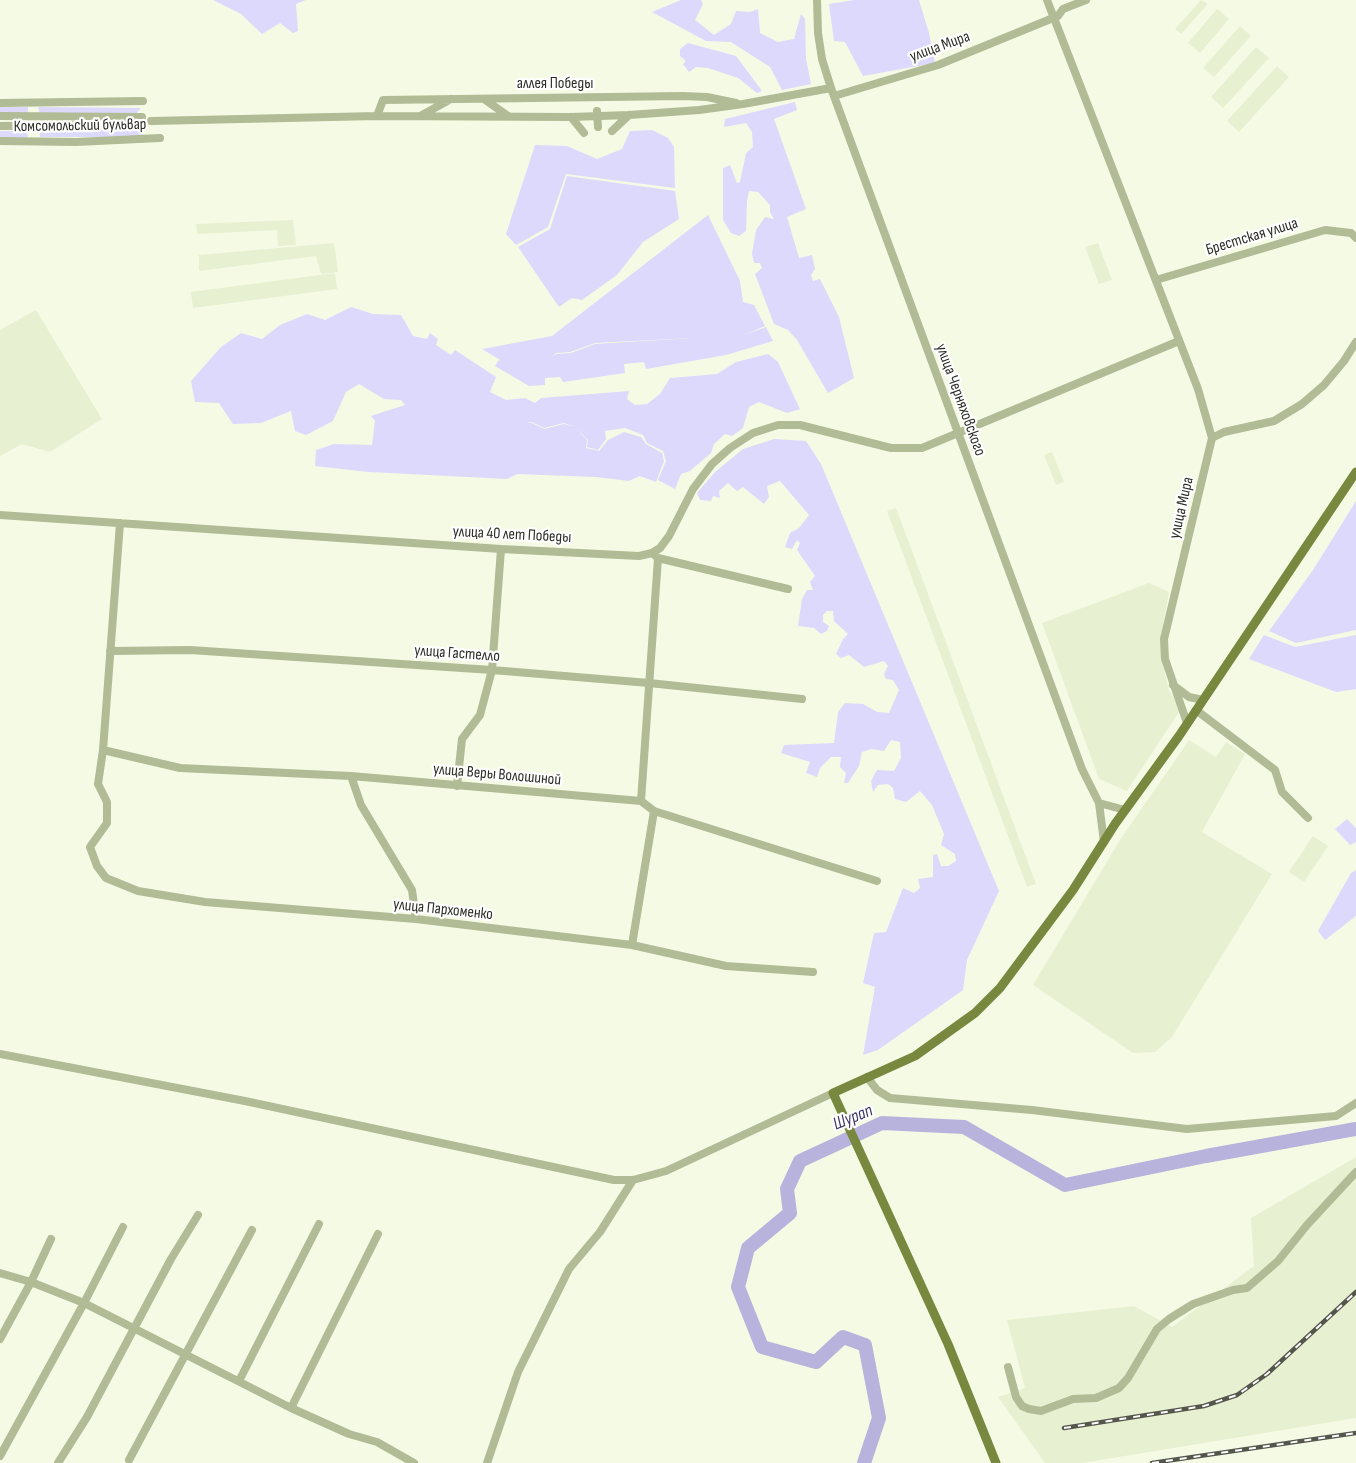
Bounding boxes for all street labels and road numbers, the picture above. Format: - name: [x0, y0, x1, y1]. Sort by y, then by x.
- street label: улица Мира: [907, 27, 973, 67]
- street label: аллея Победы: [517, 74, 593, 94]
- street label: Комсомольский бульвар: [13, 115, 147, 137]
- street label: Брестская улица: [1204, 214, 1300, 260]
- street label: улица Черняховского: [931, 341, 989, 459]
- street label: улица Мира: [1166, 475, 1198, 541]
- street label: улица 40 лет Победы: [452, 522, 572, 548]
- street label: улица Гастелло: [414, 641, 500, 667]
- street label: улица Веры Волошиной: [432, 760, 562, 790]
- street label: улица Пархоменко: [392, 895, 494, 925]

